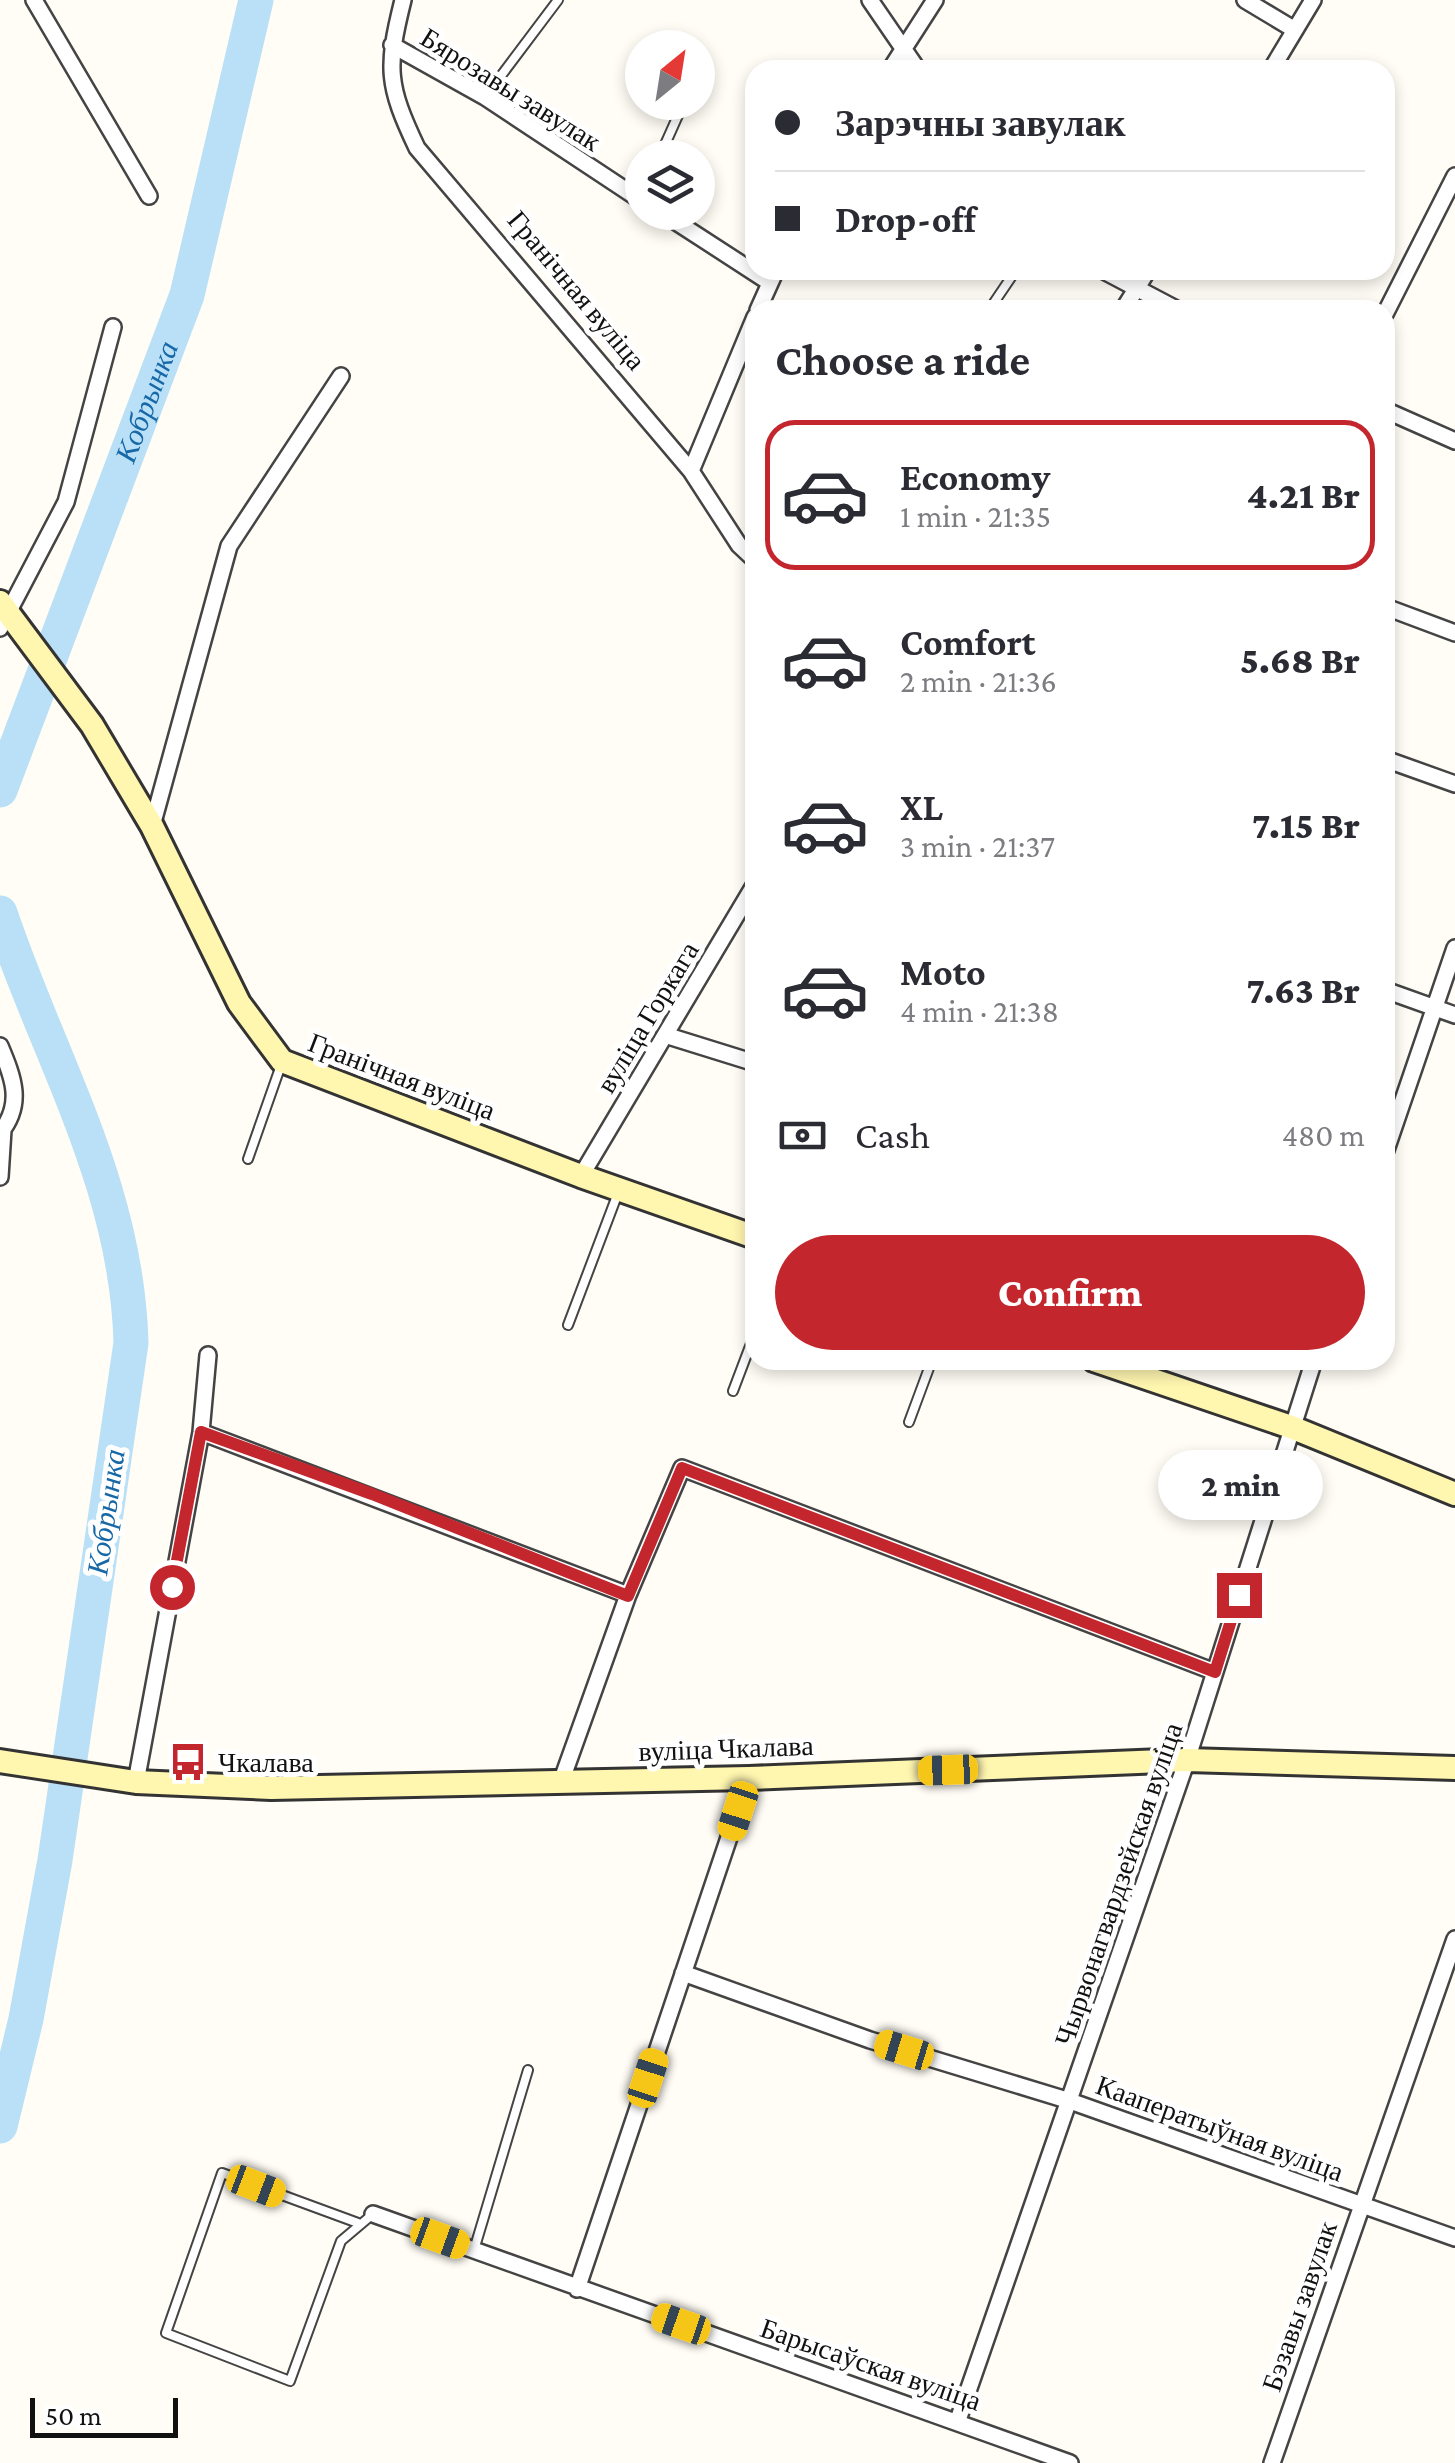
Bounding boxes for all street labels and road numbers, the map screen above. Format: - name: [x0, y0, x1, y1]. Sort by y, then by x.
- street label: Бярозавы завулак: [415, 22, 607, 157]
- street label: Гранічная вуліца: [501, 205, 652, 376]
- street label: вуліца Горкага: [590, 936, 705, 1098]
- street label: Гранічная вуліца: [304, 1027, 500, 1127]
- street label: Чырвонагвардзейская вуліца: [1049, 1718, 1189, 2050]
- street label: вуліца Чкалава: [638, 1730, 815, 1767]
- street label: Кааператыўная вуліца: [1092, 2069, 1348, 2188]
- street label: Бэзавы завулак: [1256, 2217, 1343, 2395]
- street label: Барысаўская вуліца: [757, 2312, 986, 2417]

